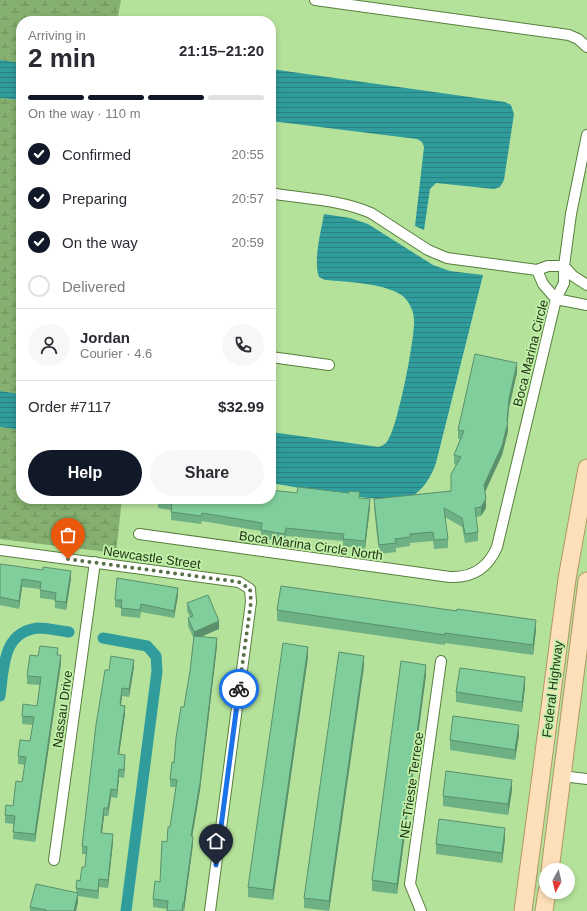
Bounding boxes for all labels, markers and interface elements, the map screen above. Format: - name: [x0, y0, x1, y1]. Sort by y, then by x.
- text: Arriving in: [28, 28, 86, 43]
- text: 21:15–21:20: [179, 42, 264, 59]
- text: 2 min: [28, 43, 96, 73]
- text: On the way · 110 m: [28, 106, 140, 121]
- icon: check: [28, 143, 50, 165]
- text: Confirmed: [62, 146, 131, 163]
- text: 20:55: [231, 147, 264, 162]
- icon: check: [28, 187, 50, 209]
- text: Preparing: [62, 190, 127, 207]
- text: 20:57: [231, 191, 264, 206]
- icon: check: [28, 231, 50, 253]
- text: On the way: [62, 234, 138, 251]
- text: 20:59: [231, 235, 264, 250]
- text: Delivered: [62, 278, 125, 295]
- street label: Boca Marina Circle: [510, 298, 551, 408]
- button: person: [28, 324, 70, 366]
- button: phone: [222, 324, 264, 366]
- text: Jordan: [80, 329, 130, 346]
- text: Courier · 4.6: [80, 346, 152, 361]
- text: Order #7117: [28, 398, 111, 415]
- text: $32.99: [218, 398, 264, 415]
- button: Help: [28, 450, 142, 496]
- button: Share: [150, 450, 264, 496]
- pin: [51, 518, 85, 559]
- icon: bag: [57, 524, 79, 546]
- street label: Boca Marina Circle North: [238, 528, 384, 563]
- street label: Newcastle Street: [102, 543, 202, 572]
- street label: Federal Highway: [539, 639, 566, 738]
- street label: Nassau Drive: [50, 669, 75, 749]
- courier: [219, 669, 259, 709]
- icon: bike: [228, 678, 250, 700]
- street label: NE Trieste Terrece: [397, 731, 426, 839]
- pin: [199, 824, 233, 865]
- icon: home: [205, 830, 227, 852]
- north arrow: [539, 863, 575, 899]
- map controls: [539, 863, 575, 899]

